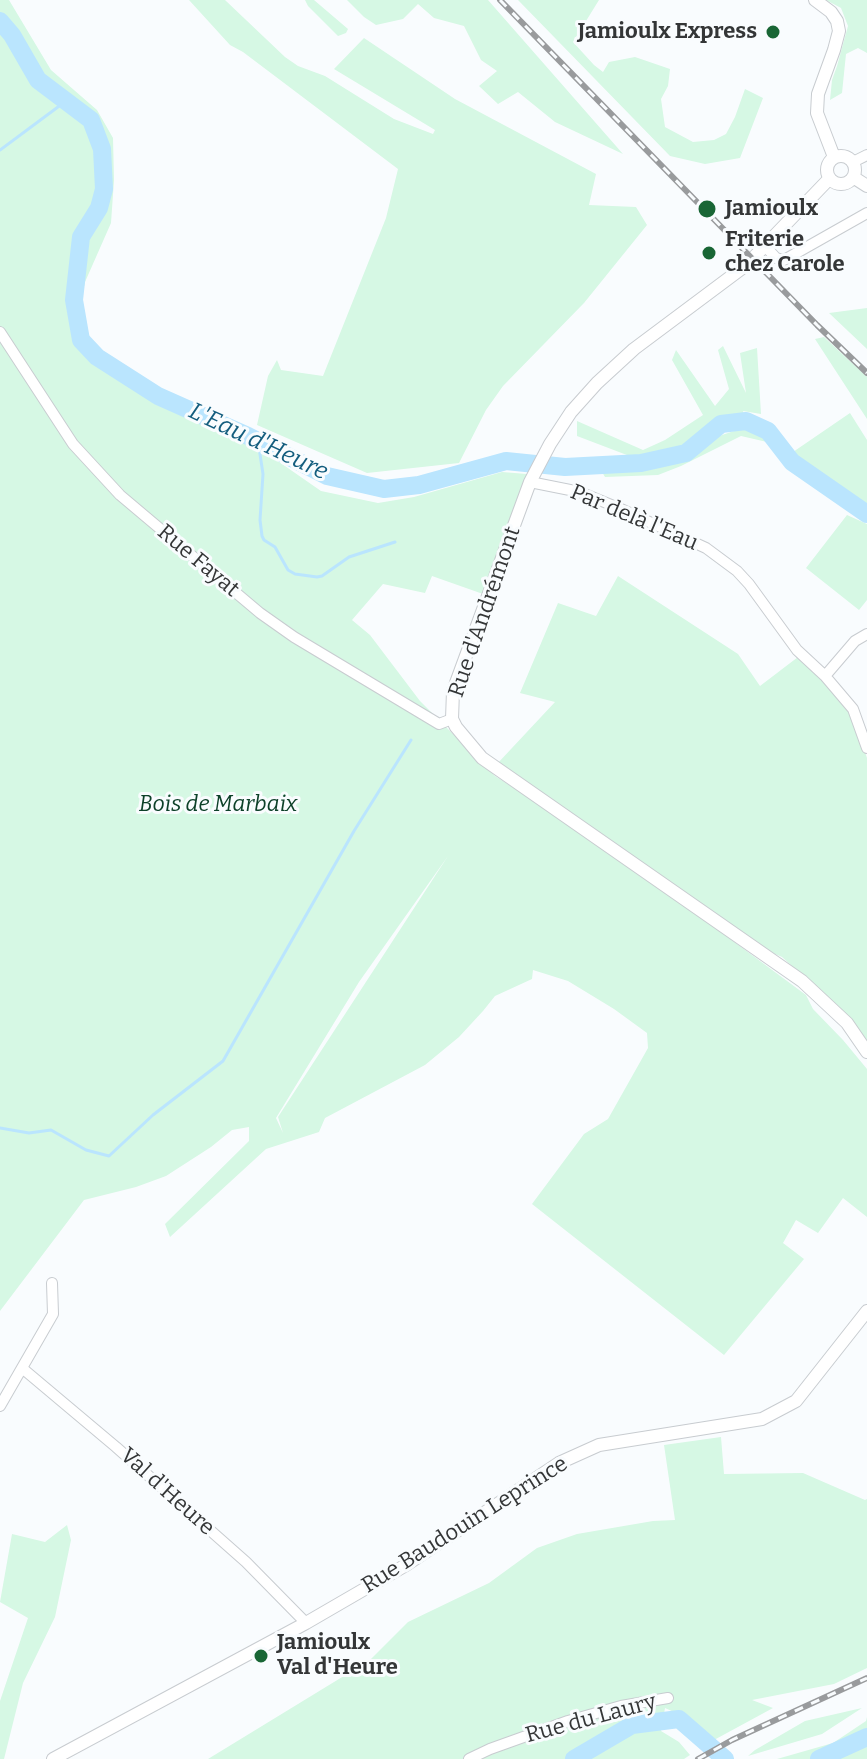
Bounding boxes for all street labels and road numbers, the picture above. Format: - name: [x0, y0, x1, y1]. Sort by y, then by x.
- street label: Par delà l'Eau: [566, 479, 702, 557]
- street label: Rue Fayat: [152, 519, 244, 603]
- street label: Rue d'Andrémont: [443, 523, 527, 701]
- street label: Val d'Heure: [114, 1443, 220, 1541]
- street label: Rue Baudouin Leprince: [357, 1451, 573, 1599]
- street label: Rue du Laury: [523, 1689, 659, 1749]

